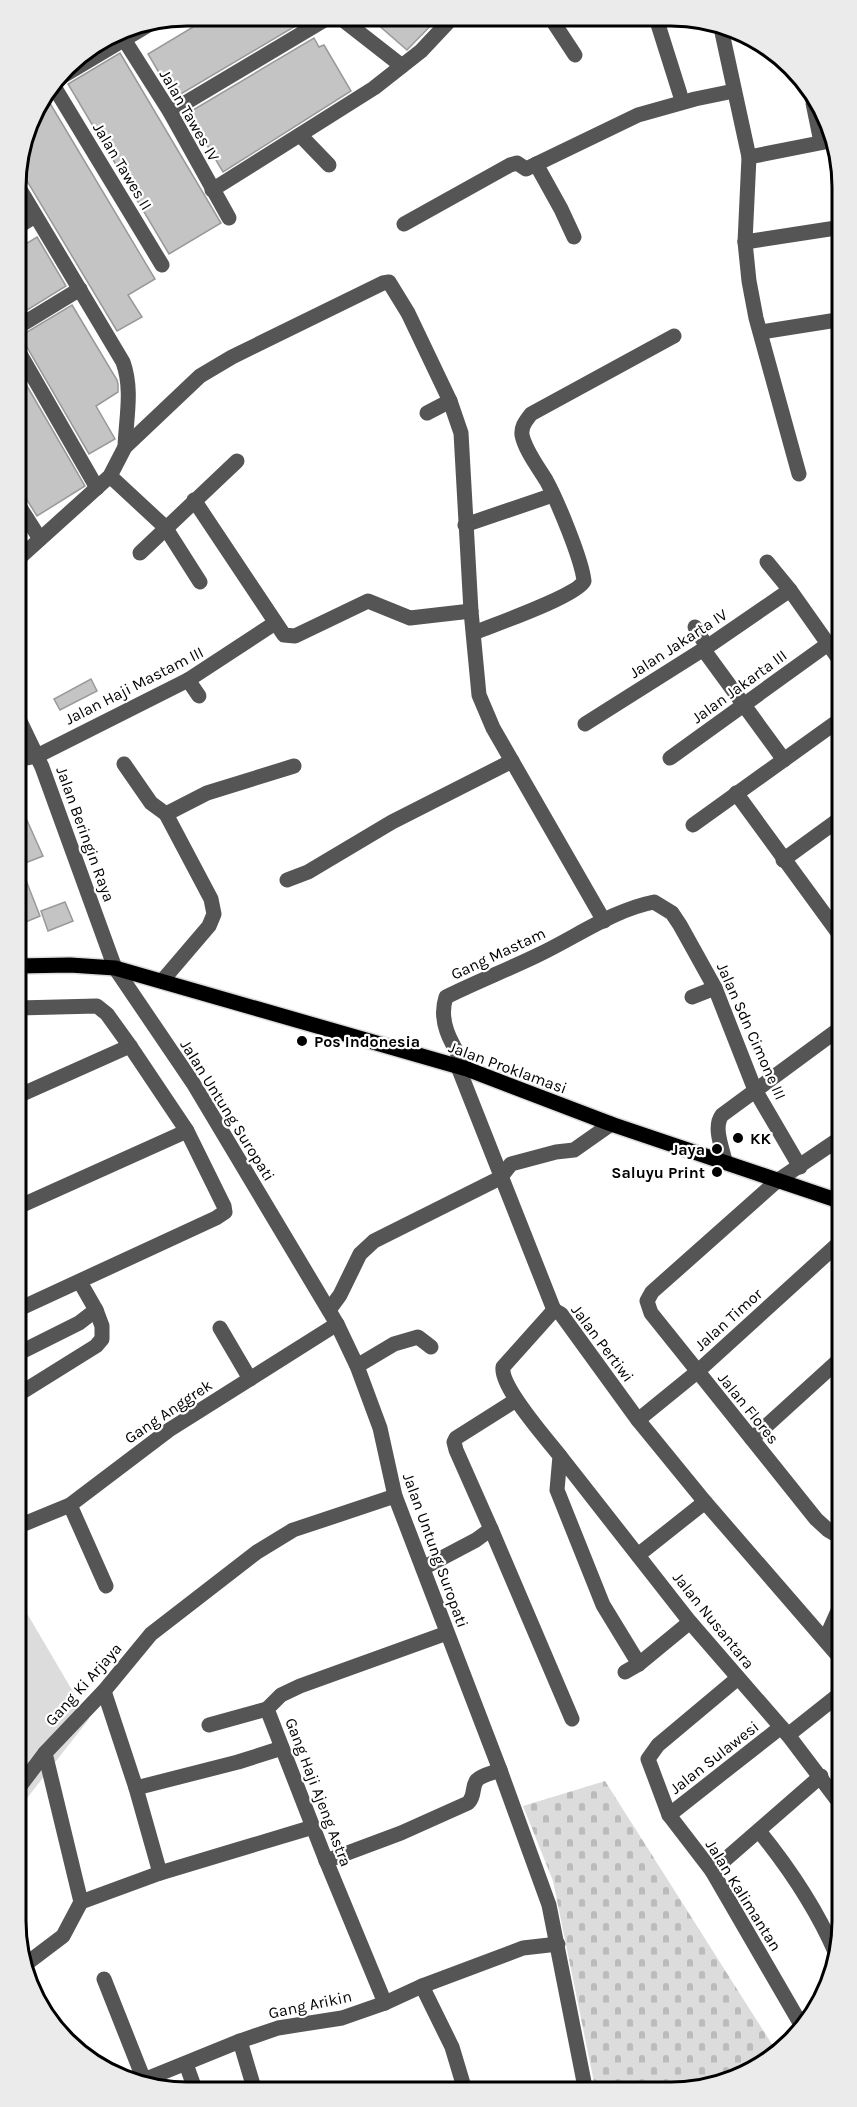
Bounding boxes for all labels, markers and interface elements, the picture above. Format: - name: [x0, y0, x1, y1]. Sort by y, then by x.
- street label: Jalan Tawes IV: [156, 66, 224, 165]
- street label: Jalan Tawes II: [89, 119, 156, 213]
- street label: Jalan Jakarta IV: [626, 605, 731, 682]
- street label: Jalan Haji Mastam III: [62, 642, 207, 729]
- street label: Jalan Jakarta III: [688, 646, 791, 727]
- street label: Jalan Beringin Raya: [52, 764, 119, 904]
- street label: Gang Mastam: [448, 923, 549, 984]
- street label: Jalan Sdn Cimone III: [713, 960, 790, 1103]
- place label: Pos Indonesia: [314, 1032, 420, 1051]
- marker: Pos Indonesia: [295, 1034, 309, 1048]
- street label: Jalan Untung Suropati: [176, 1036, 279, 1184]
- street label: Jalan Proklamasi: [446, 1037, 570, 1098]
- place label: KK: [750, 1129, 771, 1148]
- marker: KK: [731, 1131, 745, 1145]
- place label: Jaya: [671, 1140, 705, 1159]
- marker: Jaya: [710, 1142, 724, 1156]
- place label: Saluyu Print: [611, 1163, 705, 1182]
- marker: Saluyu Print: [710, 1165, 724, 1179]
- street label: Jalan Timor: [691, 1284, 766, 1355]
- street label: Jalan Pertiwi: [567, 1301, 638, 1386]
- street label: Jalan Flores: [714, 1369, 783, 1448]
- street label: Gang Anggrek: [121, 1375, 216, 1448]
- street label: Jalan Untung Suropati: [399, 1470, 472, 1630]
- street label: Jalan Nusantara: [669, 1568, 758, 1673]
- street label: Gang Ki Arjaya: [41, 1639, 126, 1730]
- street label: Gang Haji Ajeng Astra: [281, 1715, 356, 1869]
- street label: Jalan Sulawesi: [666, 1717, 763, 1798]
- street label: Jalan Kalimantan: [702, 1836, 785, 1954]
- street label: Gang Arikin: [267, 1986, 354, 2023]

